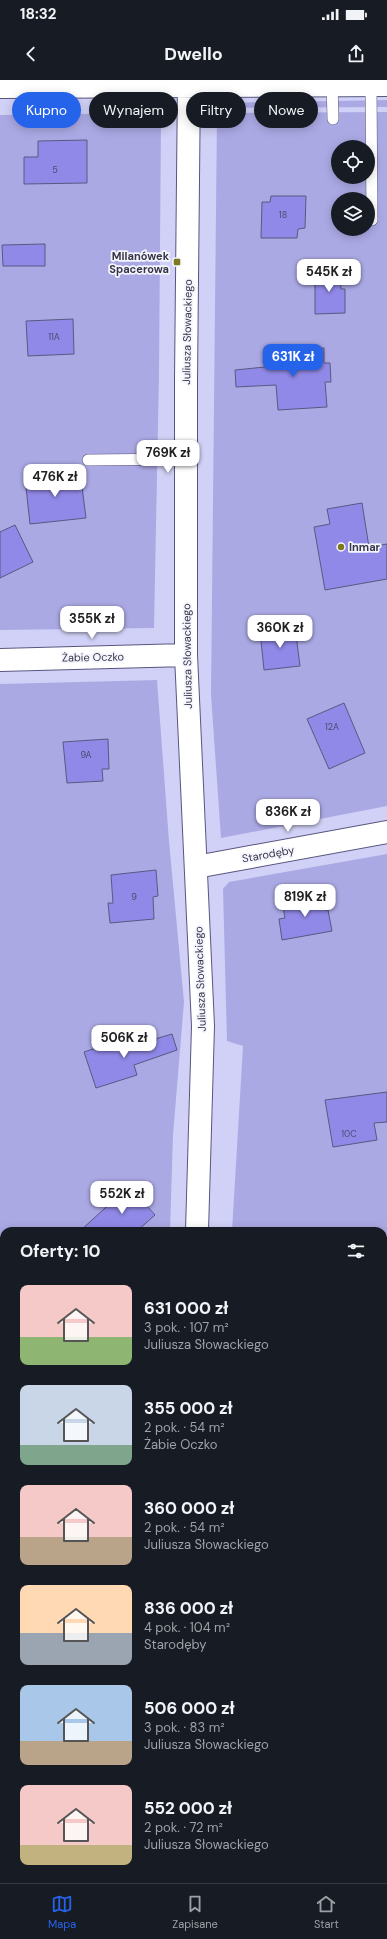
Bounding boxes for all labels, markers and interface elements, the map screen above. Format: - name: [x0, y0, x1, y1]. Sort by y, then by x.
- text: 18:32: [20, 4, 56, 24]
- text: Dwello: [164, 42, 223, 66]
- icon: back: [20, 43, 42, 65]
- icon: share: [345, 43, 367, 65]
- chip: Kupno: [12, 92, 81, 128]
- chip: Wynajem: [89, 92, 178, 128]
- chip: Filtry: [186, 92, 246, 128]
- chip: Nowe: [254, 92, 318, 128]
- map controls: [331, 140, 375, 236]
- button: locate: [331, 140, 375, 184]
- house number: 5: [52, 164, 58, 176]
- button: layers: [331, 192, 375, 236]
- house number: 18: [279, 209, 287, 221]
- place label: Milanówek Spacerowa: [109, 249, 170, 276]
- marker: Milanówek Spacerowa: [172, 257, 182, 267]
- pin: 545K zł: [292, 259, 366, 293]
- text: 545K zł: [306, 263, 352, 280]
- street label: Juliusza Słowackiego: [179, 279, 195, 385]
- house number: 11A: [48, 331, 60, 343]
- pin: 631K zł: [256, 344, 330, 378]
- text: 631K zł: [272, 348, 314, 365]
- pin: 769K zł: [131, 440, 205, 474]
- text: 769K zł: [146, 444, 190, 461]
- pin: 476K zł: [18, 464, 92, 498]
- text: 476K zł: [32, 468, 78, 485]
- place label: Inmar: [349, 540, 381, 554]
- marker: Inmar: [336, 542, 346, 552]
- street label: Juliusza Słowackiego: [179, 603, 195, 709]
- pin: 355K zł: [55, 606, 129, 640]
- text: 355K zł: [69, 610, 115, 627]
- pin: 360K zł: [243, 615, 317, 649]
- text: 360K zł: [257, 619, 303, 636]
- street label: Żabie Oczko: [62, 649, 124, 665]
- house number: 12A: [325, 721, 339, 733]
- house number: 9A: [80, 749, 92, 761]
- pin: 836K zł: [251, 799, 325, 833]
- text: 836K zł: [265, 803, 311, 820]
- street label: Starodęby: [241, 843, 295, 865]
- pin: 819K zł: [268, 884, 342, 918]
- text: 819K zł: [284, 888, 326, 905]
- house number: 9: [131, 891, 137, 903]
- street label: Juliusza Słowackiego: [191, 926, 209, 1032]
- pin: 506K zł: [87, 1025, 161, 1059]
- text: 506K zł: [100, 1029, 148, 1046]
- house number: 10C: [341, 1128, 357, 1140]
- pin: 552K zł: [85, 1181, 159, 1215]
- text: 552K zł: [99, 1185, 145, 1202]
- text: Oferty: 10: [20, 1240, 101, 1262]
- icon: filters: [345, 1240, 367, 1262]
- text: 631 000 zł: [144, 1297, 228, 1319]
- icon: home: [52, 1301, 100, 1349]
- text: 3 pok. · 107 m²: [144, 1319, 229, 1336]
- text: Juliusza Słowackiego: [144, 1336, 269, 1353]
- text: 355 000 zł: [144, 1397, 233, 1419]
- icon: home: [52, 1401, 100, 1449]
- text: 2 pok. · 54 m²: [144, 1419, 225, 1436]
- text: Żabie Oczko: [144, 1436, 217, 1453]
- text: 360 000 zł: [144, 1497, 234, 1519]
- icon: home: [52, 1501, 100, 1549]
- text: 2 pok. · 54 m²: [144, 1519, 225, 1536]
- text: Juliusza Słowackiego: [144, 1536, 269, 1553]
- text: 836 000 zł: [144, 1597, 233, 1619]
- icon: home: [52, 1601, 100, 1649]
- text: 4 pok. · 104 m²: [144, 1619, 230, 1636]
- text: Starodęby: [144, 1636, 206, 1653]
- text: 506 000 zł: [144, 1697, 235, 1719]
- icon: home: [52, 1701, 100, 1749]
- text: 3 pok. · 83 m²: [144, 1719, 225, 1736]
- text: Juliusza Słowackiego: [144, 1736, 269, 1753]
- text: 552 000 zł: [144, 1797, 232, 1819]
- icon: home: [52, 1801, 100, 1849]
- text: 2 pok. · 72 m²: [144, 1819, 223, 1836]
- text: Juliusza Słowackiego: [144, 1836, 269, 1853]
- tab: Mapa: [48, 1893, 76, 1931]
- tab: Zapisane: [172, 1893, 218, 1931]
- tab: Start: [314, 1893, 339, 1931]

